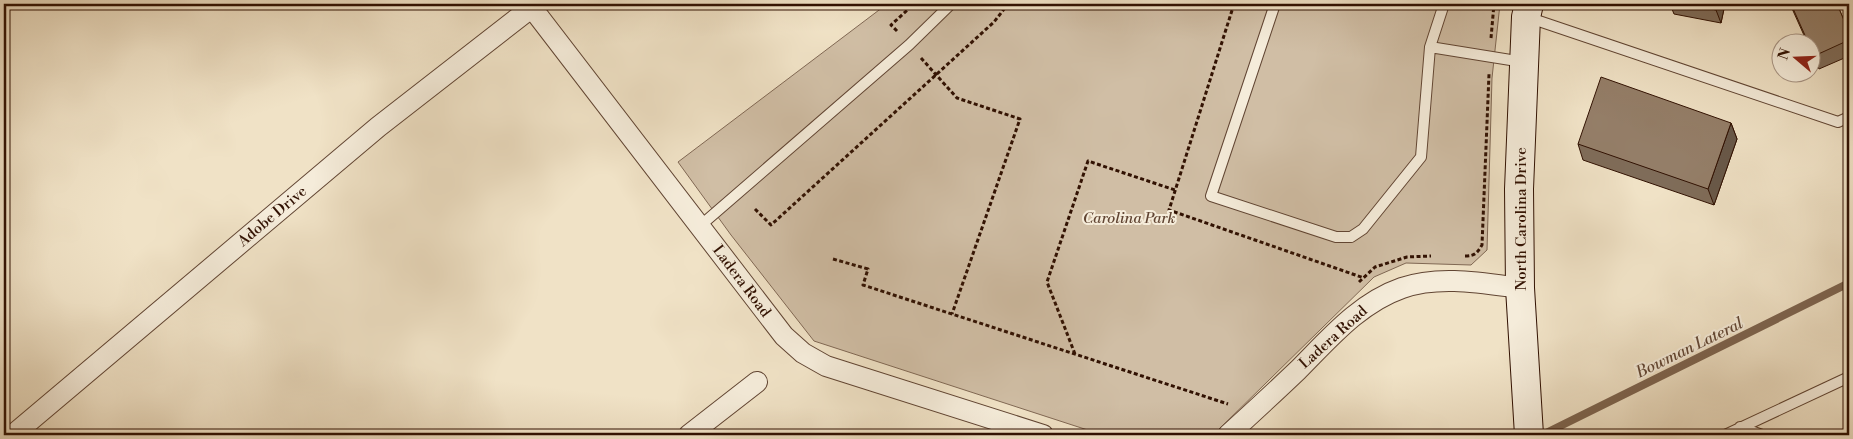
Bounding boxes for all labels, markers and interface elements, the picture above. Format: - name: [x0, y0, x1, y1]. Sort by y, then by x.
- north arrow: [1770, 32, 1820, 82]
- text: N: [1774, 46, 1795, 62]
- street label: North Carolina Drive: [1512, 147, 1531, 291]
- street label: Adobe Drive: [233, 182, 311, 251]
- park label: Carolina Park: [1083, 209, 1175, 228]
- street label: Ladera Road: [708, 241, 775, 322]
- street label: Ladera Road: [1295, 301, 1372, 373]
- water label: Bowman Lateral: [1632, 313, 1747, 383]

